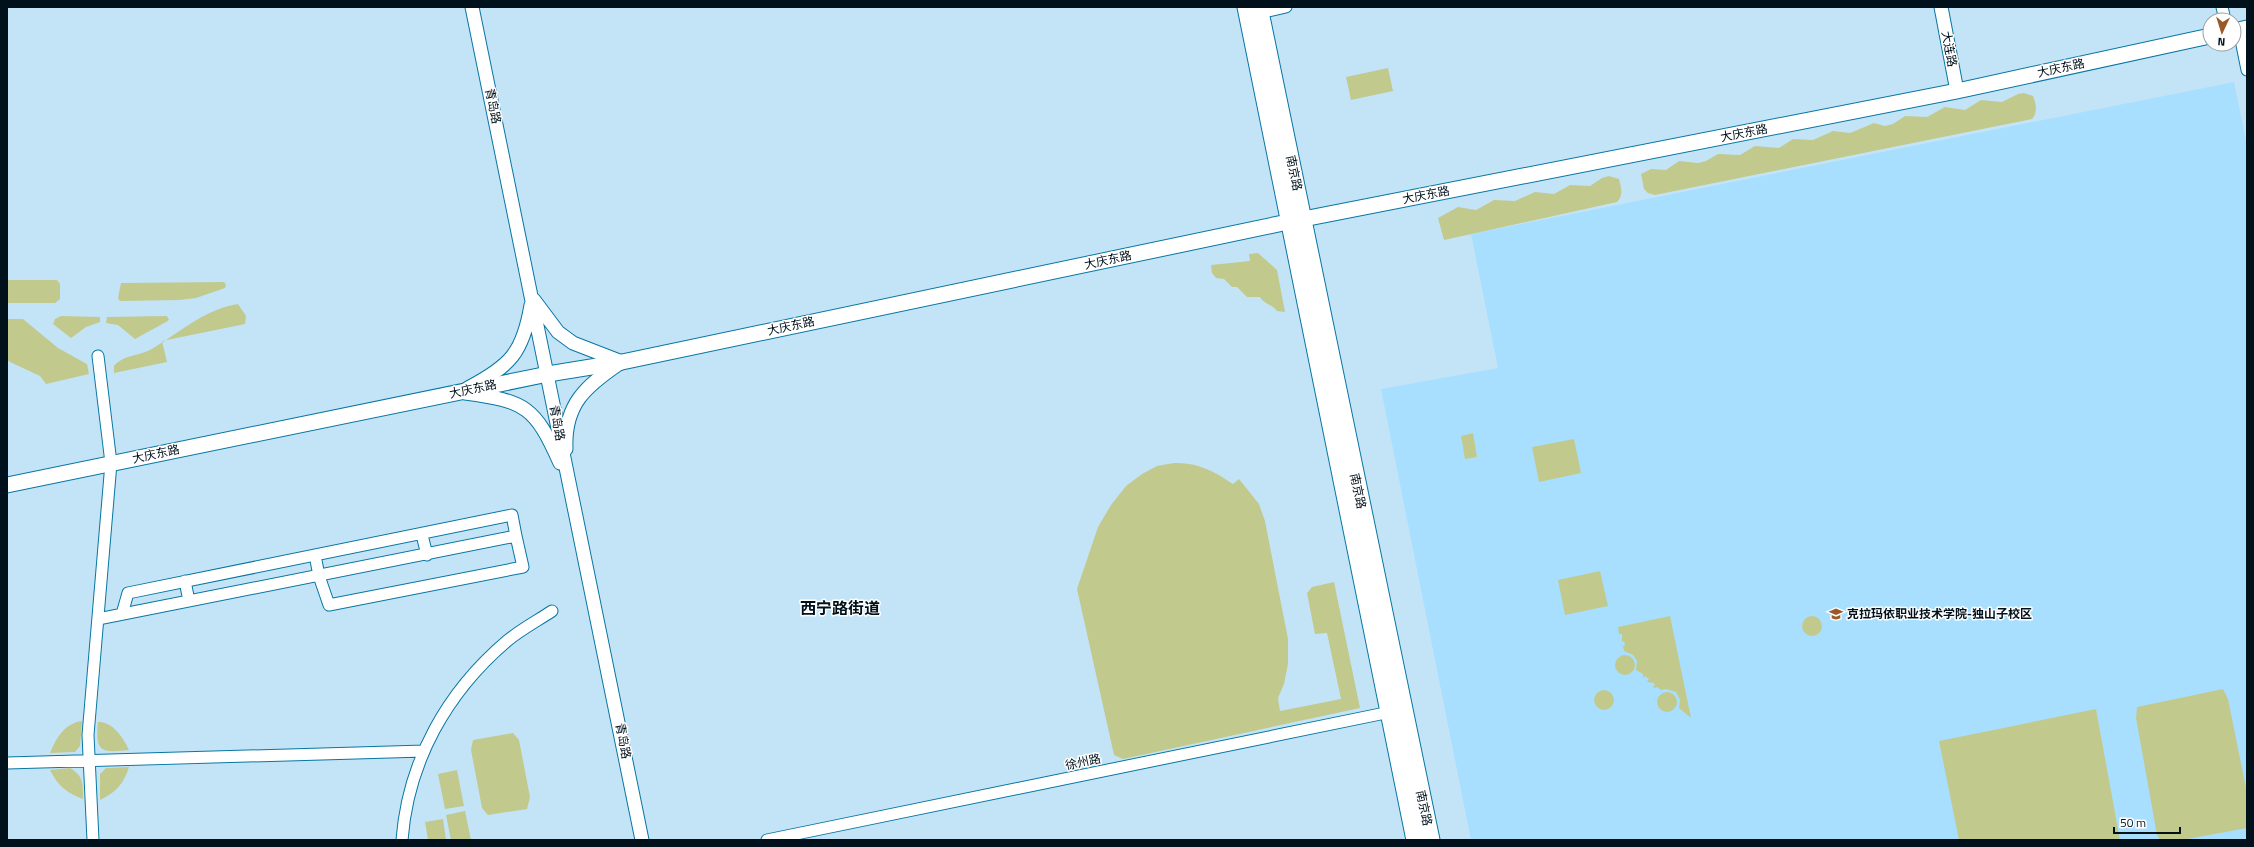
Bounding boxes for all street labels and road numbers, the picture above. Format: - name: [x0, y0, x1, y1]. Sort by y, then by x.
- street label: 大连路: [1937, 29, 1962, 68]
- street label: 大庆东路: [2035, 53, 2086, 82]
- street label: 青岛路: [480, 86, 507, 125]
- street label: 大庆东路: [1719, 119, 1769, 146]
- street label: 南京路: [1281, 153, 1308, 192]
- street label: 大庆东路: [1401, 181, 1451, 208]
- street label: 大庆东路: [1082, 245, 1133, 274]
- street label: 大庆东路: [765, 311, 816, 340]
- street label: 大庆东路: [447, 374, 498, 403]
- street label: 青岛路: [545, 403, 570, 442]
- street label: 大庆东路: [130, 439, 181, 468]
- street label: 南京路: [1345, 471, 1372, 510]
- street label: 青岛路: [611, 721, 636, 760]
- street label: 徐州路: [1063, 748, 1102, 775]
- street label: 南京路: [1411, 788, 1438, 827]

